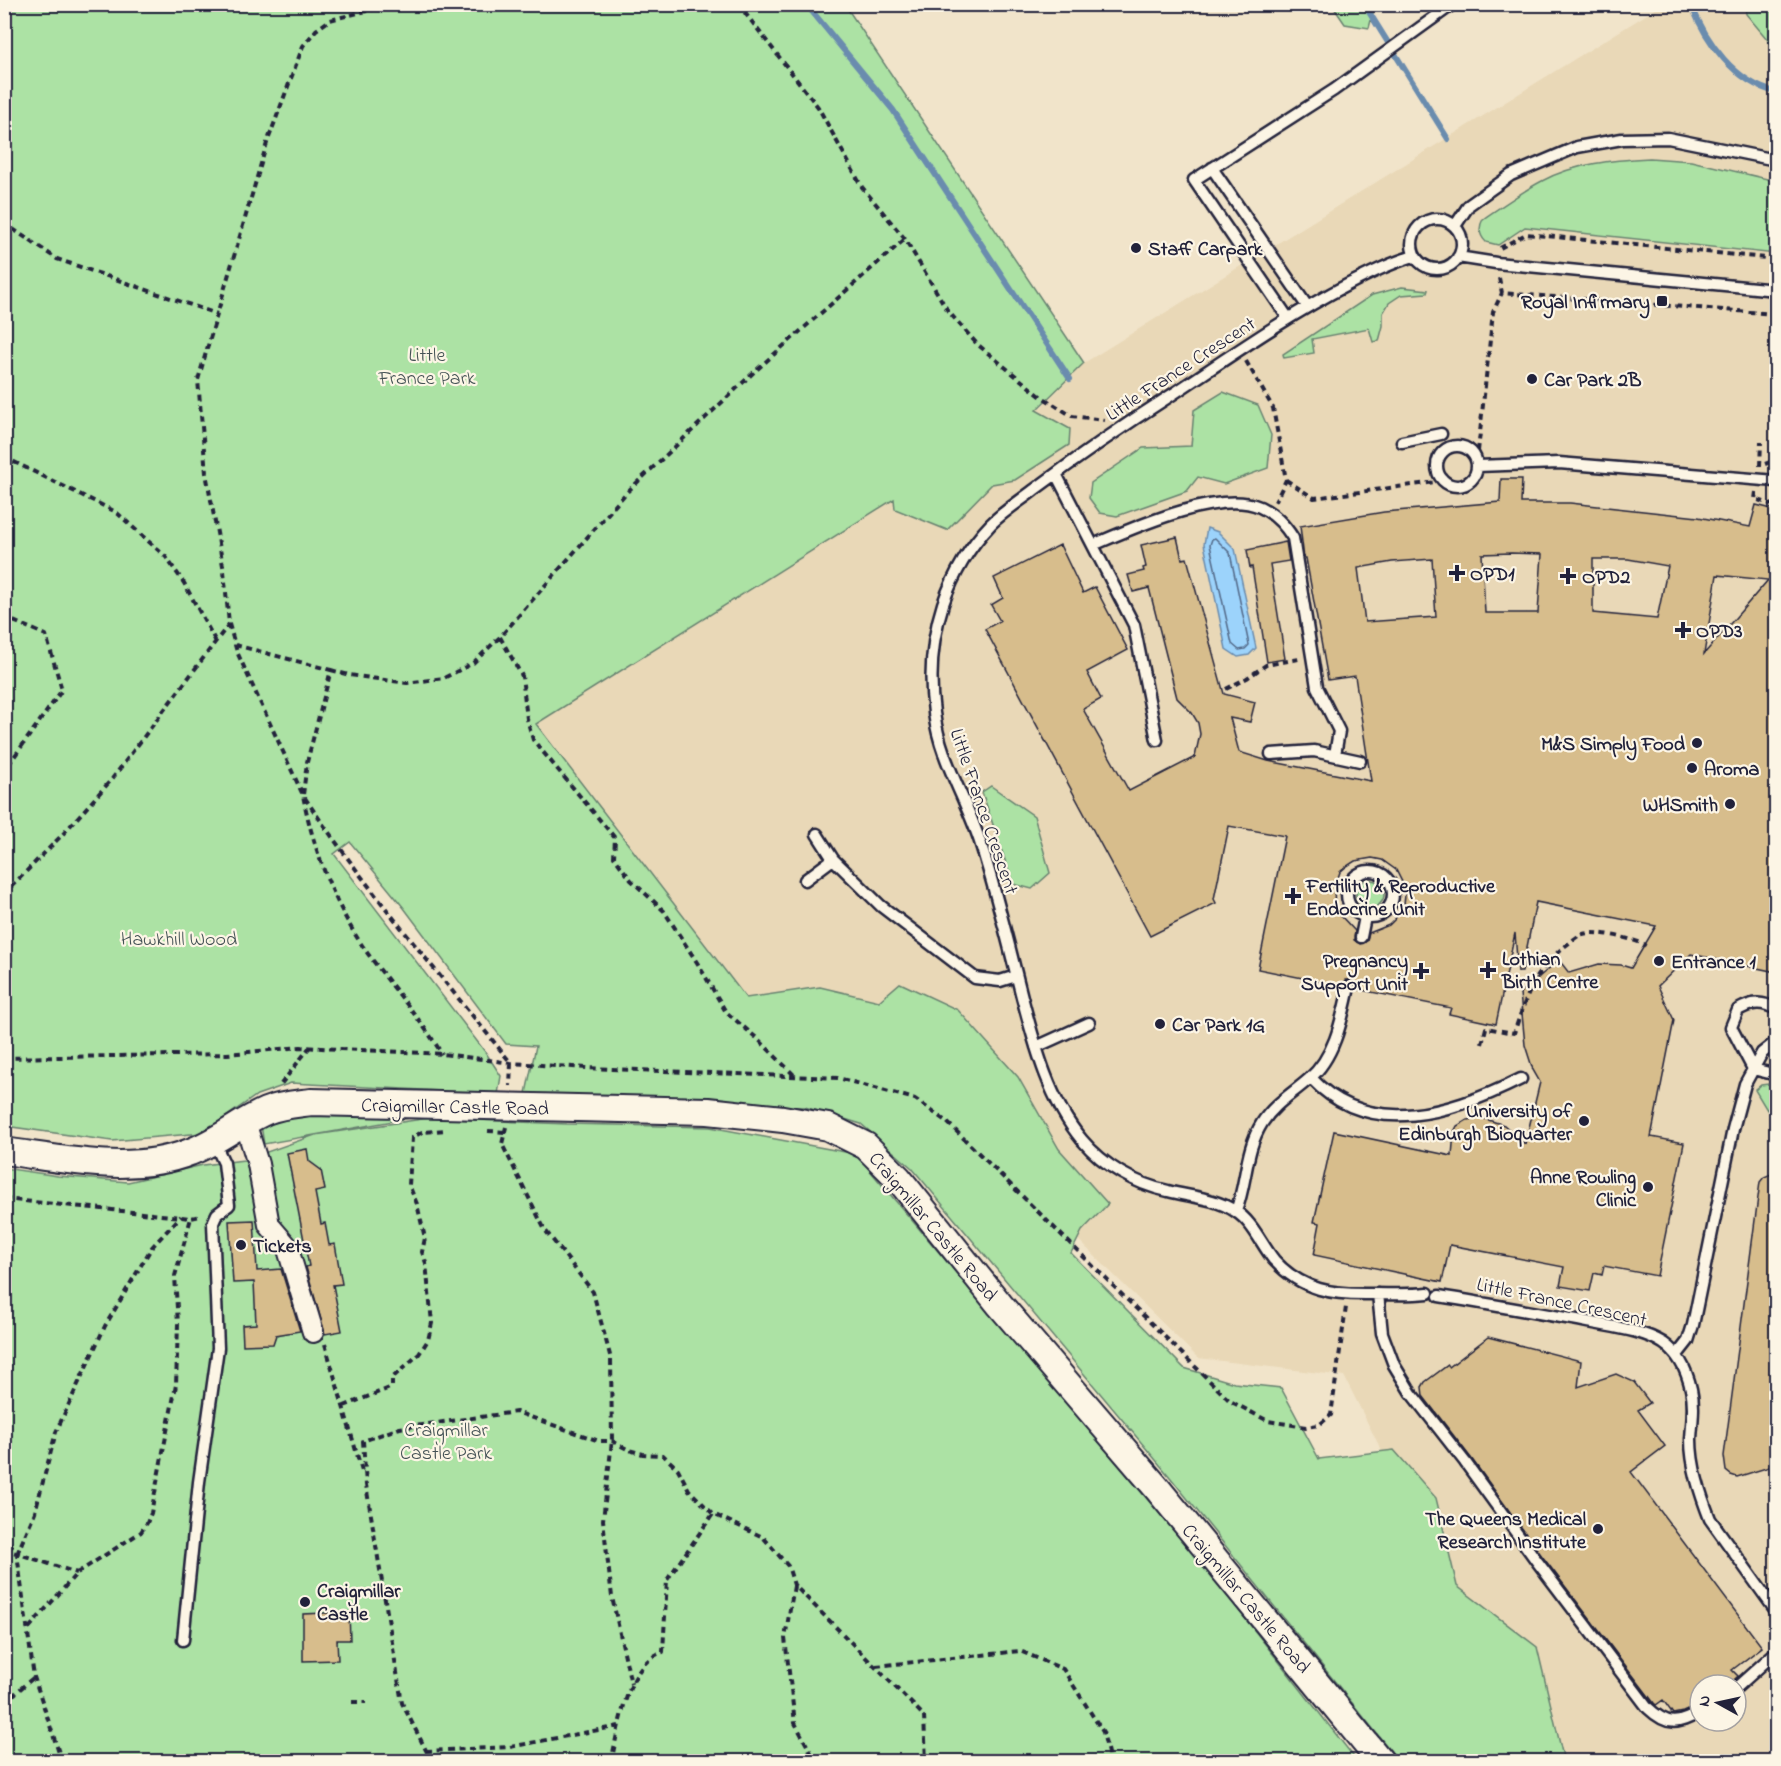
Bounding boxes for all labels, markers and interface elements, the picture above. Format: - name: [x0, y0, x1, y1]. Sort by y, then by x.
- place label: Staff Carpark: [1148, 236, 1264, 265]
- marker: Staff Carpark: [1129, 241, 1143, 255]
- place label: Royal Infirmary: [1521, 289, 1650, 319]
- marker: Royal Infirmary: [1655, 294, 1669, 308]
- street label: Little France Crescent: [1101, 311, 1262, 430]
- park label: Little France Park: [377, 342, 476, 394]
- place label: Car Park 2B: [1544, 367, 1642, 396]
- marker: Car Park 2B: [1525, 372, 1539, 386]
- place label: OPD1: [1470, 561, 1515, 590]
- marker: OPD1: [1448, 564, 1466, 582]
- place label: OPD2: [1582, 564, 1630, 593]
- marker: OPD2: [1559, 567, 1577, 585]
- place label: OPD3: [1696, 618, 1742, 647]
- marker: OPD3: [1674, 621, 1692, 639]
- street label: Little France Crescent: [941, 725, 1025, 899]
- place label: M&S Simply Food: [1541, 731, 1686, 761]
- marker: M&S Simply Food: [1690, 736, 1704, 750]
- place label: Aroma: [1704, 756, 1759, 785]
- marker: Aroma: [1685, 761, 1699, 775]
- place label: WHSmith: [1643, 792, 1718, 821]
- marker: WHSmith: [1723, 797, 1737, 811]
- place label: Fertility & Reproductive Endocrine Unit: [1305, 873, 1496, 925]
- marker: Fertility & Reproductive Endocrine Unit: [1284, 887, 1302, 905]
- park label: Hawkhill Wood: [121, 926, 237, 955]
- place label: Lothian Birth Centre: [1501, 946, 1599, 998]
- place label: Pregnancy Support Unit: [1301, 948, 1408, 1000]
- place label: Entrance 1: [1671, 949, 1756, 978]
- marker: Entrance 1: [1652, 954, 1666, 968]
- marker: Lothian Birth Centre: [1479, 961, 1497, 979]
- marker: Pregnancy Support Unit: [1412, 962, 1430, 980]
- place label: Car Park 1G: [1172, 1012, 1265, 1041]
- marker: Car Park 1G: [1153, 1017, 1167, 1031]
- street label: Craigmillar Castle Road: [361, 1092, 549, 1126]
- place label: University of Edinburgh Bioquarter: [1398, 1098, 1573, 1151]
- marker: University of Edinburgh Bioquarter: [1577, 1114, 1591, 1128]
- street label: Craigmillar Castle Road: [860, 1146, 1004, 1310]
- place label: Anne Rowling Clinic: [1530, 1164, 1637, 1216]
- marker: Anne Rowling Clinic: [1641, 1180, 1655, 1194]
- place label: Tickets: [253, 1233, 312, 1262]
- marker: Tickets: [234, 1238, 248, 1252]
- street label: Little France Crescent: [1474, 1271, 1650, 1336]
- park label: Craigmillar Castle Park: [400, 1417, 492, 1469]
- place label: The Queens Medical Research Institute: [1425, 1506, 1587, 1558]
- street label: Craigmillar Castle Road: [1173, 1518, 1317, 1682]
- marker: The Queens Medical Research Institute: [1591, 1522, 1605, 1536]
- place label: Craigmillar Castle: [317, 1578, 401, 1630]
- marker: Craigmillar Castle: [298, 1595, 312, 1609]
- north arrow: [1688, 1673, 1748, 1733]
- text: N: [1692, 1694, 1718, 1708]

